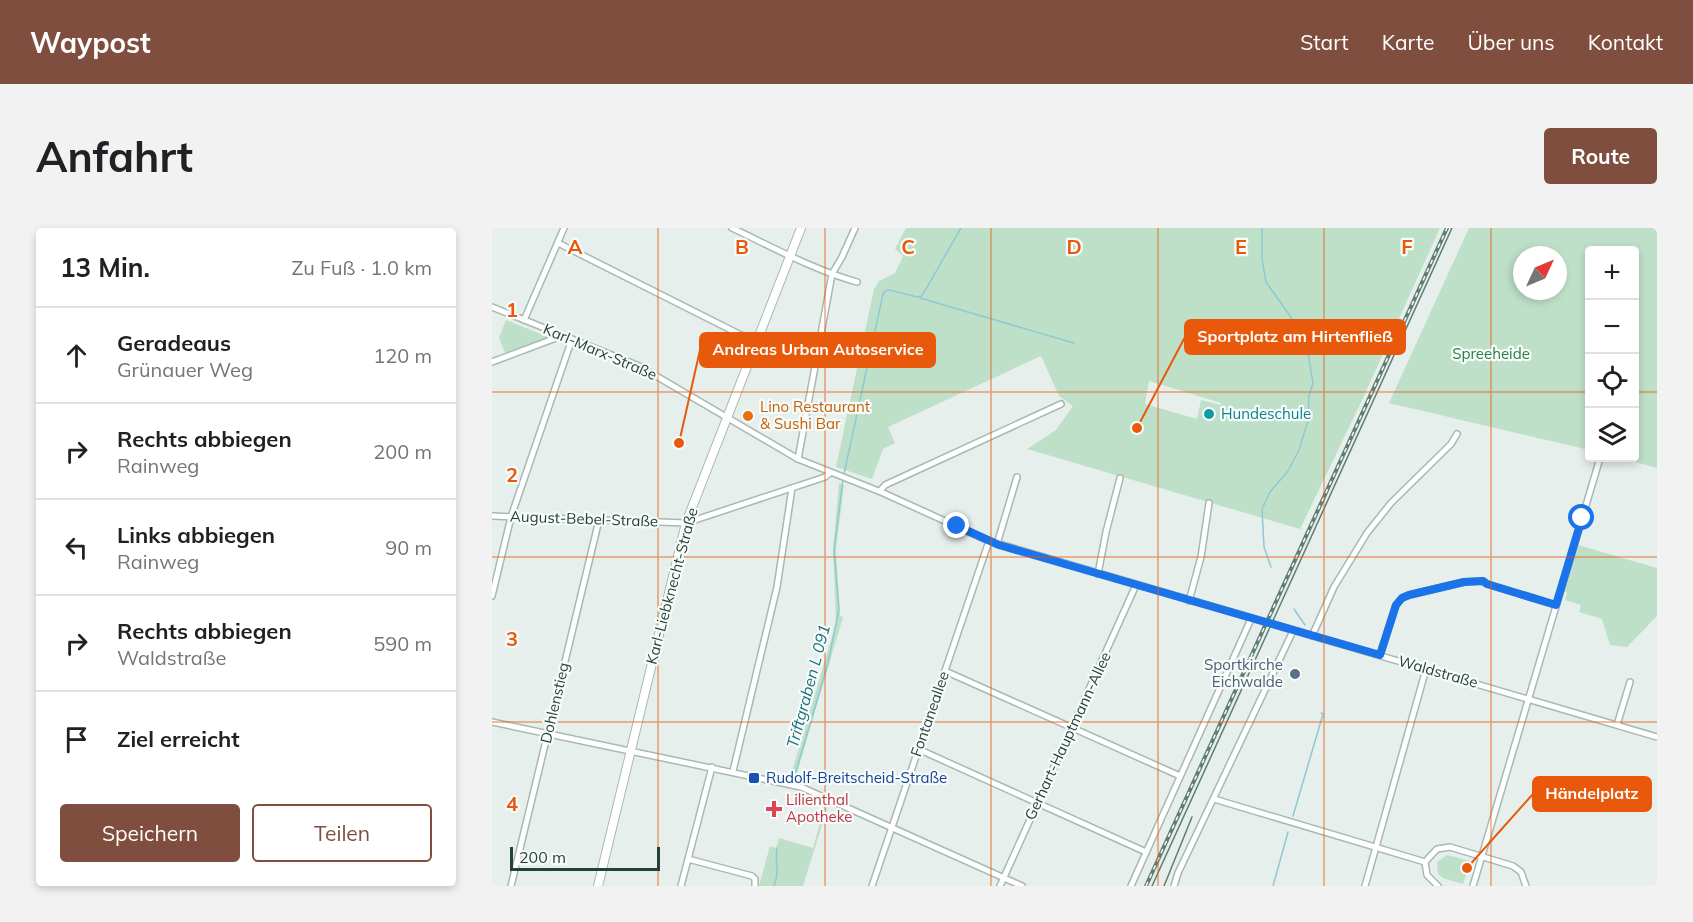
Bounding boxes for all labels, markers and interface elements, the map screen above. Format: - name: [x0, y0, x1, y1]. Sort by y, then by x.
- text: Waypost: [30, 25, 151, 60]
- text: Start: [1300, 29, 1349, 55]
- text: Karte: [1382, 29, 1434, 55]
- text: Über uns: [1467, 29, 1555, 55]
- text: Kontakt: [1588, 29, 1663, 55]
- button: Route: [1544, 128, 1657, 184]
- text: Anfahrt: [36, 130, 193, 183]
- text: A: [568, 234, 583, 259]
- text: B: [735, 234, 749, 259]
- text: C: [901, 234, 915, 259]
- text: D: [1066, 234, 1082, 259]
- text: E: [1235, 234, 1247, 259]
- text: F: [1401, 234, 1413, 259]
- north arrow: [1513, 246, 1567, 300]
- map controls: [1585, 246, 1639, 462]
- button: +: [1585, 246, 1639, 300]
- text: 13 Min.: [60, 251, 150, 284]
- text: Zu Fuß · 1.0 km: [292, 255, 432, 280]
- text: 1: [506, 297, 518, 322]
- button: −: [1585, 300, 1639, 354]
- street label: Karl-Marx-Straße: [540, 319, 660, 384]
- callout: Sportplatz am Hirtenfließ: [1185, 320, 1405, 354]
- text: Sportplatz am Hirtenfließ: [1197, 326, 1393, 346]
- text: Geradeaus: [117, 329, 231, 357]
- callout: Andreas Urban Autoservice: [700, 333, 935, 367]
- icon: ahead: [60, 339, 93, 372]
- text: Andreas Urban Autoservice: [713, 339, 924, 359]
- text: 120 m: [373, 343, 432, 368]
- park label: Spreeheide: [1452, 344, 1530, 363]
- button: locate: [1585, 354, 1639, 408]
- text: Grünauer Weg: [117, 357, 253, 382]
- place label: Lino Restaurant & Sushi Bar: [760, 397, 870, 433]
- place label: Hundeschule: [1221, 404, 1311, 423]
- marker: Hundeschule: [1202, 407, 1216, 421]
- button: layers: [1585, 408, 1639, 462]
- marker: Lino Restaurant & Sushi Bar: [741, 409, 755, 423]
- text: Rechts abbiegen: [117, 425, 292, 453]
- icon: right: [60, 435, 93, 468]
- text: 200 m: [373, 439, 432, 464]
- text: Rainweg: [117, 453, 199, 478]
- text: 2: [506, 462, 518, 487]
- route start: [1568, 504, 1594, 530]
- street label: Karl-Liebknecht-Straße: [641, 505, 702, 666]
- street label: August-Bebel-Straße: [510, 506, 658, 531]
- route end: [943, 512, 969, 538]
- text: Links abbiegen: [117, 521, 275, 549]
- icon: left: [60, 531, 93, 564]
- text: 90 m: [385, 535, 432, 560]
- text: Rainweg: [117, 549, 199, 574]
- text: Rechts abbiegen: [117, 617, 292, 645]
- water label: Triftgraben L 091: [782, 622, 834, 750]
- text: 3: [506, 626, 518, 651]
- icon: right: [60, 627, 93, 660]
- text: 590 m: [373, 631, 432, 656]
- text: Waldstraße: [117, 645, 226, 670]
- street label: Gerhart-Hauptmann-Allee: [1020, 649, 1115, 823]
- street label: Waldstraße: [1396, 651, 1480, 692]
- place label: Sportkirche Eichwalde: [1204, 655, 1283, 691]
- street label: Dohlenstieg: [536, 661, 573, 745]
- marker: Sportkirche Eichwalde: [1288, 667, 1302, 681]
- street label: Fontaneallee: [906, 669, 953, 759]
- icon: arrive: [60, 723, 93, 756]
- text: Ziel erreicht: [117, 725, 240, 753]
- place label: Rudolf-Breitscheid-Straße: [766, 768, 947, 787]
- marker: Rudolf-Breitscheid-Straße: [747, 771, 761, 785]
- callout: Händelplatz: [1533, 777, 1651, 811]
- text: Händelplatz: [1545, 783, 1639, 803]
- place label: Lilienthal Apotheke: [786, 790, 852, 826]
- text: 4: [506, 791, 518, 816]
- marker: Lilienthal Apotheke: [767, 802, 781, 816]
- button: Speichern: [60, 804, 240, 862]
- button: Teilen: [252, 804, 432, 862]
- scale bar: [510, 844, 660, 872]
- text: 200 m: [519, 847, 566, 867]

